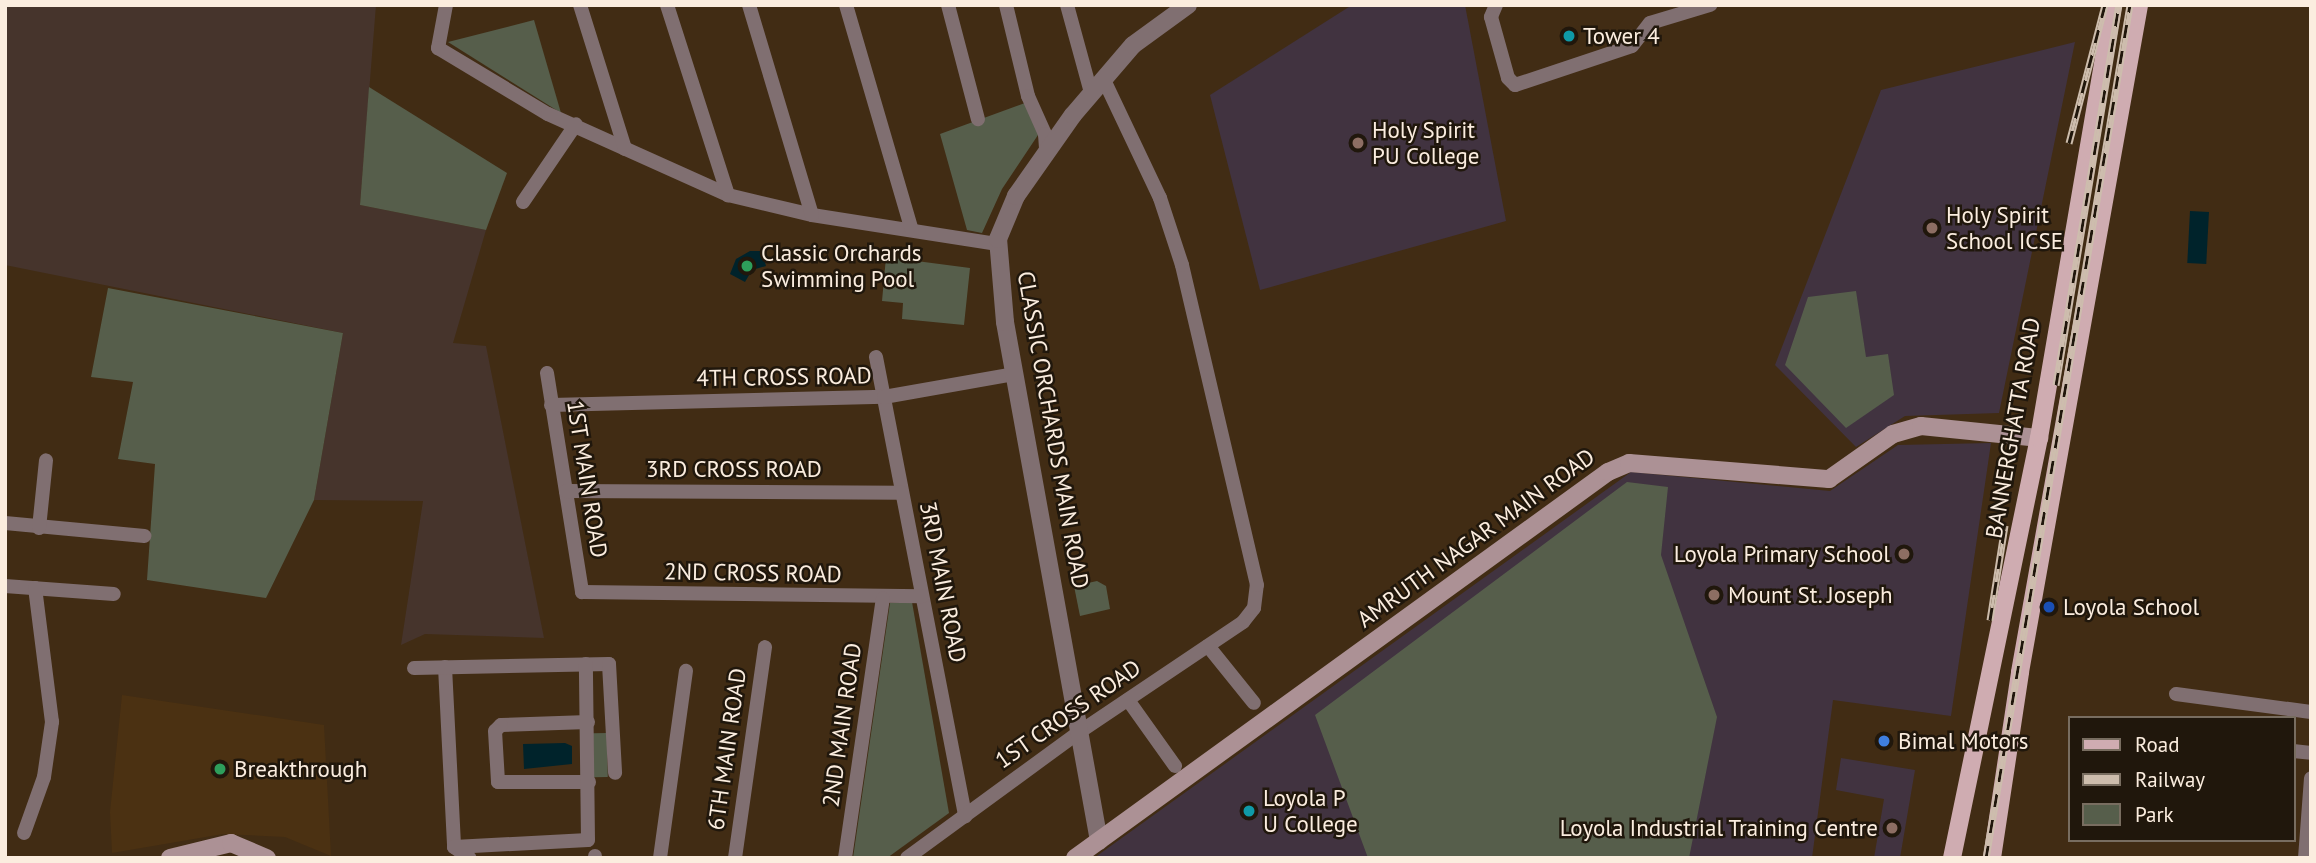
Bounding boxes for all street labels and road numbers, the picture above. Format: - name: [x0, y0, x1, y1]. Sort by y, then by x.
- street label: CLASSIC ORCHARDS MAIN ROAD: [1011, 269, 1095, 591]
- street label: BANNERGHATTA ROAD: [1980, 315, 2046, 541]
- street label: 4TH CROSS ROAD: [696, 362, 872, 392]
- street label: 1ST MAIN ROAD: [561, 398, 613, 560]
- street label: AMRUTH NAGAR MAIN ROAD: [1352, 443, 1600, 633]
- street label: 3RD CROSS ROAD: [646, 455, 822, 483]
- street label: 3RD MAIN ROAD: [914, 499, 972, 665]
- street label: 2ND CROSS ROAD: [664, 558, 842, 588]
- street label: 2ND MAIN ROAD: [817, 641, 867, 809]
- street label: 1ST CROSS ROAD: [990, 653, 1146, 775]
- street label: 6TH MAIN ROAD: [702, 666, 752, 832]

